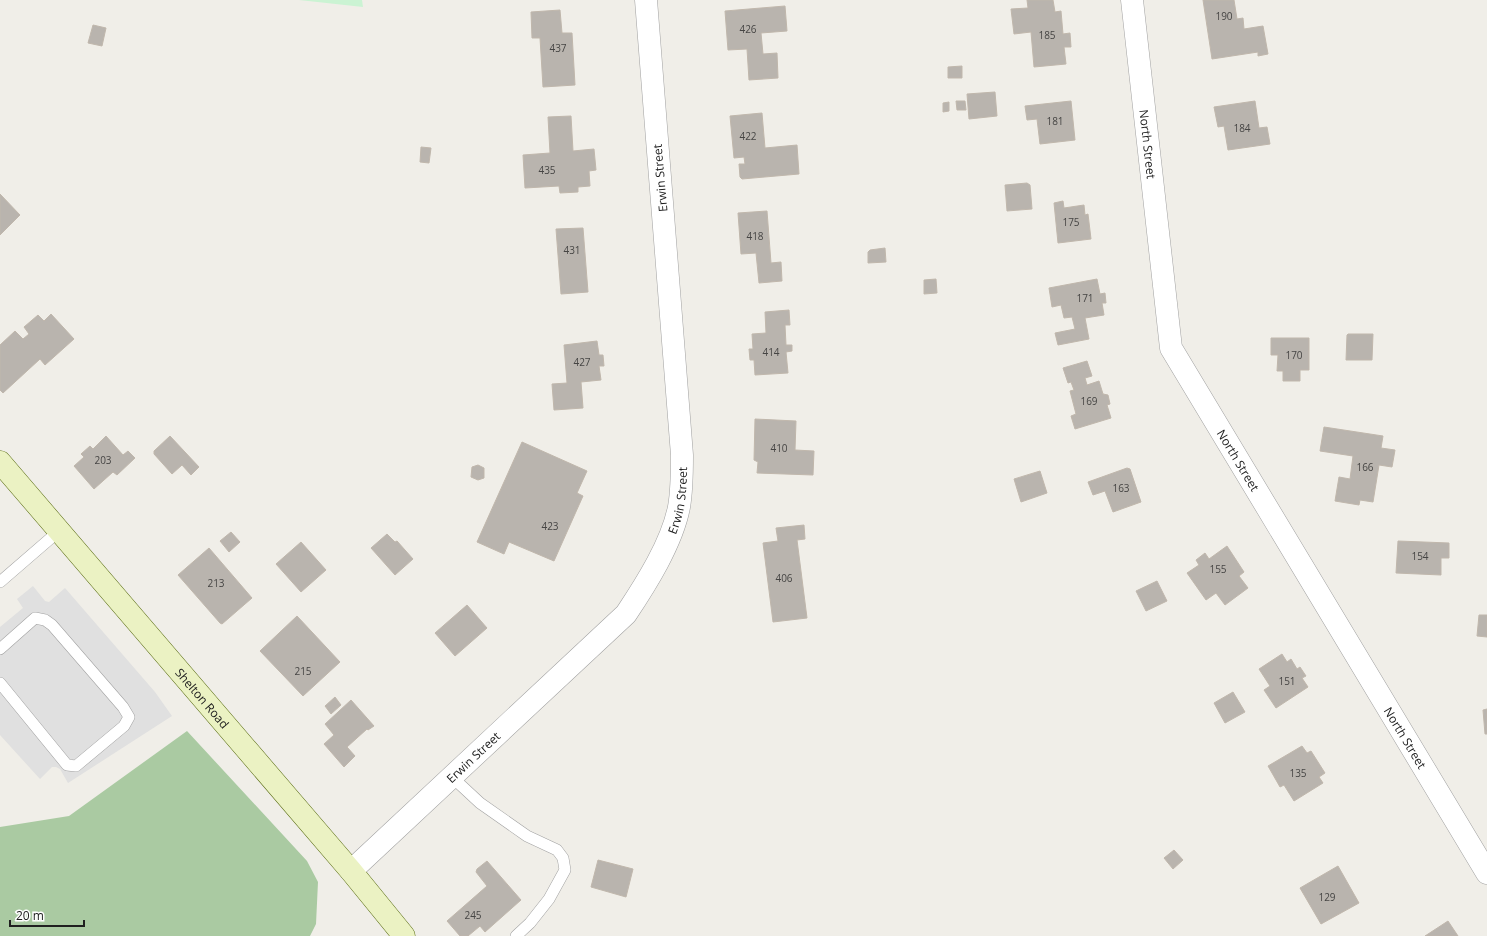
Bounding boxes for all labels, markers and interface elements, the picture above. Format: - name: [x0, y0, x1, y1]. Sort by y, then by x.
- house number: 190: [1215, 9, 1233, 23]
- house number: 426: [739, 22, 757, 36]
- house number: 185: [1038, 28, 1056, 42]
- house number: 437: [549, 41, 567, 55]
- street label: North Street: [1136, 109, 1160, 180]
- house number: 181: [1046, 114, 1064, 128]
- house number: 184: [1233, 121, 1251, 135]
- house number: 422: [739, 129, 757, 143]
- street label: Erwin Street: [649, 143, 671, 213]
- house number: 435: [538, 163, 556, 177]
- house number: 175: [1062, 215, 1080, 229]
- house number: 418: [746, 229, 764, 243]
- house number: 431: [563, 243, 581, 257]
- house number: 171: [1076, 291, 1094, 305]
- house number: 414: [762, 345, 780, 359]
- house number: 170: [1285, 348, 1303, 362]
- house number: 427: [573, 355, 591, 369]
- house number: 169: [1080, 394, 1098, 408]
- street label: North Street: [1213, 426, 1264, 494]
- house number: 410: [770, 441, 788, 455]
- house number: 203: [94, 453, 112, 467]
- house number: 166: [1356, 460, 1374, 474]
- street label: Erwin Street: [663, 467, 690, 536]
- house number: 163: [1112, 481, 1130, 495]
- house number: 423: [541, 519, 559, 533]
- house number: 154: [1411, 549, 1429, 563]
- house number: 155: [1209, 562, 1227, 576]
- house number: 406: [775, 571, 793, 585]
- house number: 213: [207, 576, 225, 590]
- street label: Shelton Road: [172, 664, 233, 732]
- house number: 215: [294, 664, 312, 678]
- house number: 151: [1278, 674, 1296, 688]
- street label: North Street: [1380, 704, 1431, 772]
- street label: Erwin Street: [442, 728, 504, 786]
- house number: 135: [1289, 766, 1307, 780]
- house number: 129: [1318, 890, 1336, 904]
- scale bar: [10, 902, 84, 928]
- text: 20 m: [16, 907, 44, 924]
- house number: 245: [464, 908, 482, 922]

